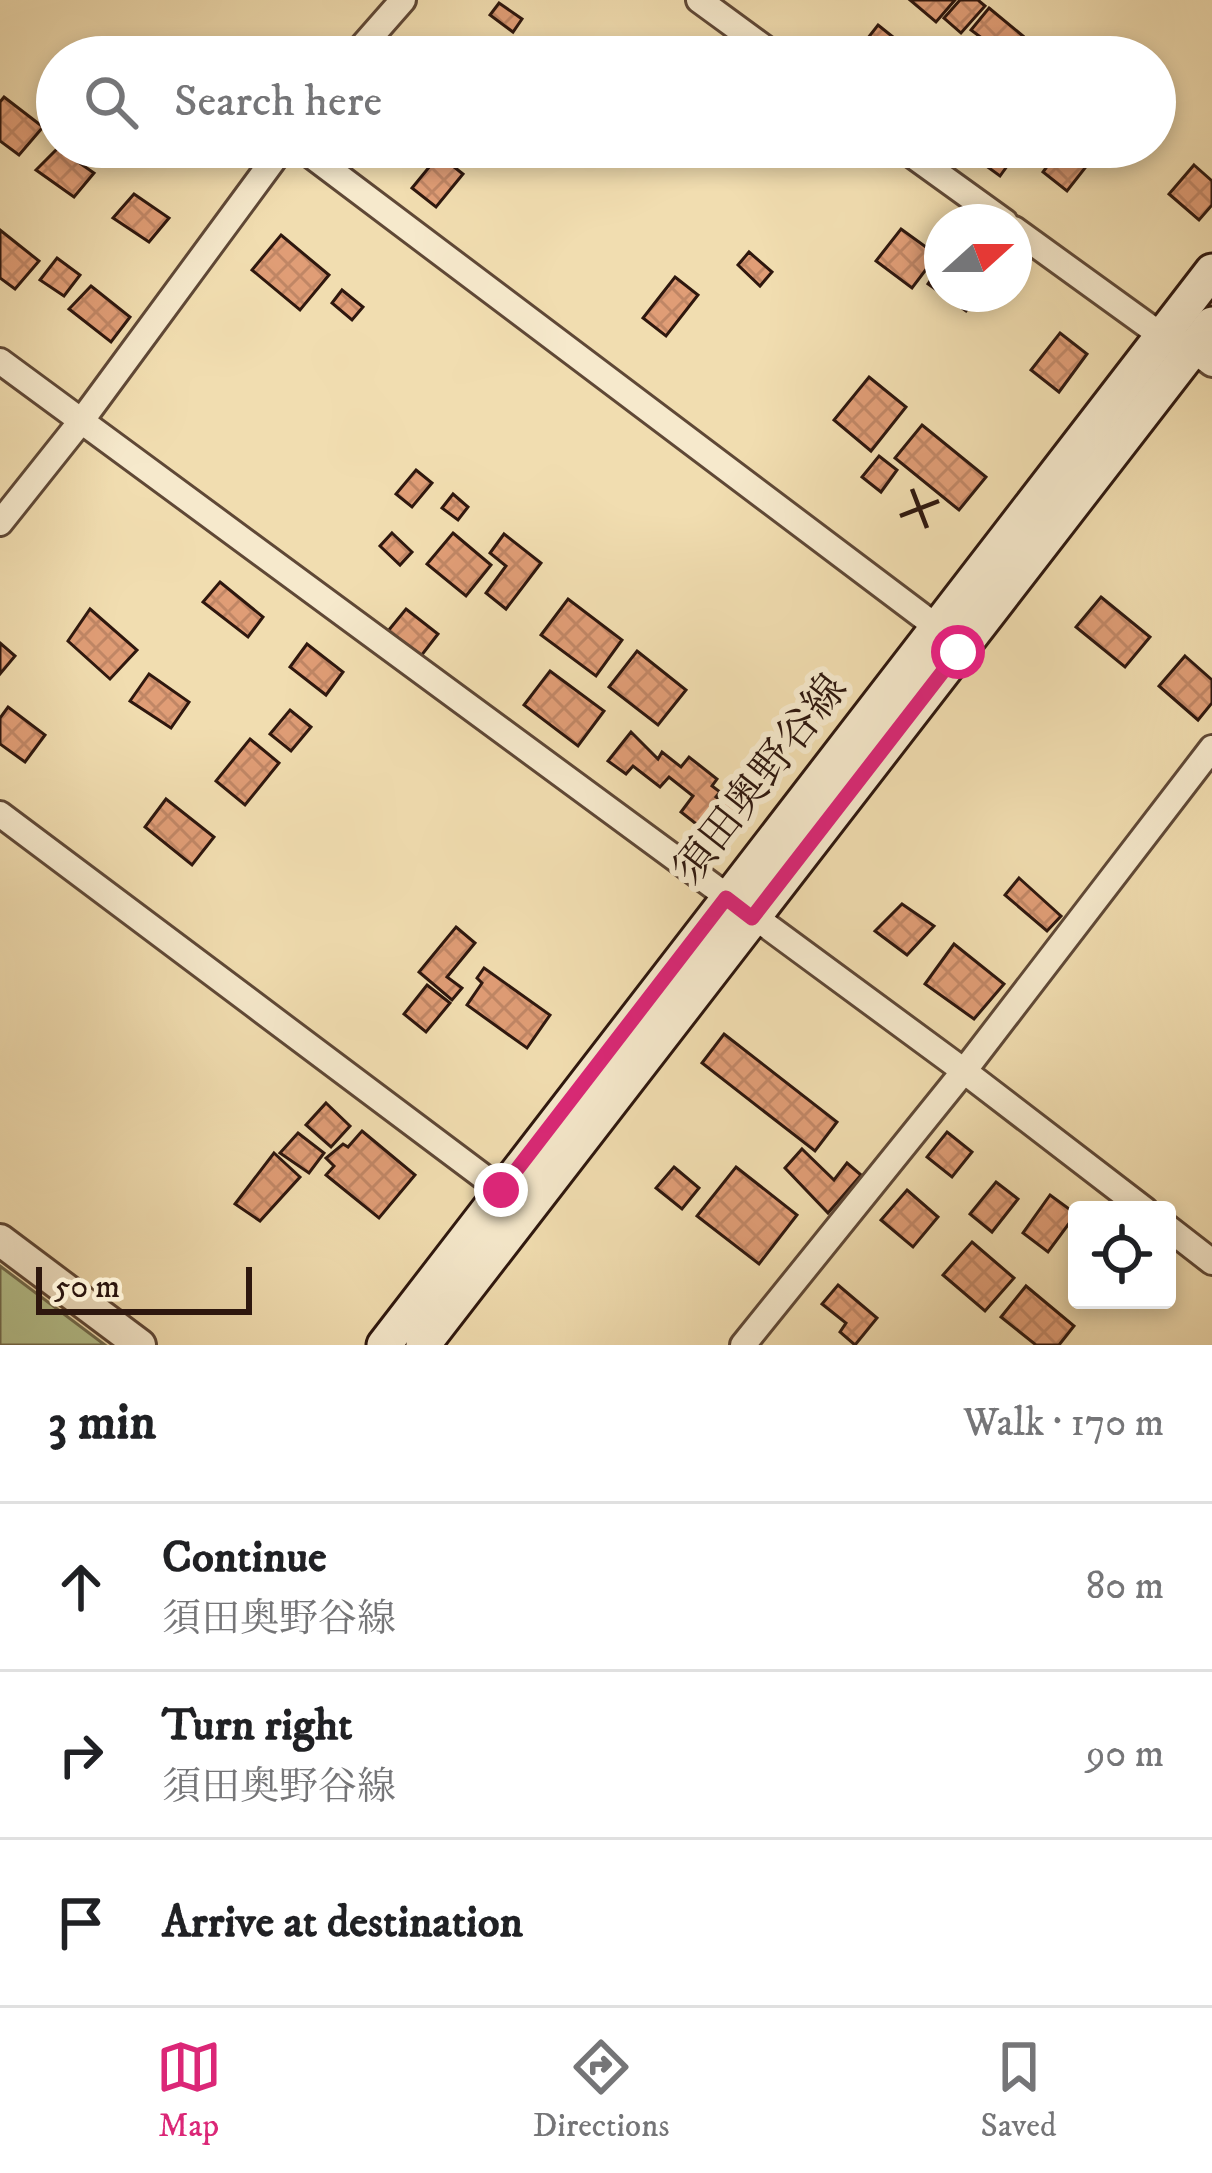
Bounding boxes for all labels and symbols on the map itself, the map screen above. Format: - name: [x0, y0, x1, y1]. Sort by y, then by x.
- north arrow: [924, 204, 1032, 312]
- route start: [931, 625, 985, 679]
- street label: 須田奥野谷線: [663, 665, 859, 895]
- route end: [474, 1163, 528, 1217]
- scale bar: [36, 1261, 252, 1314]

